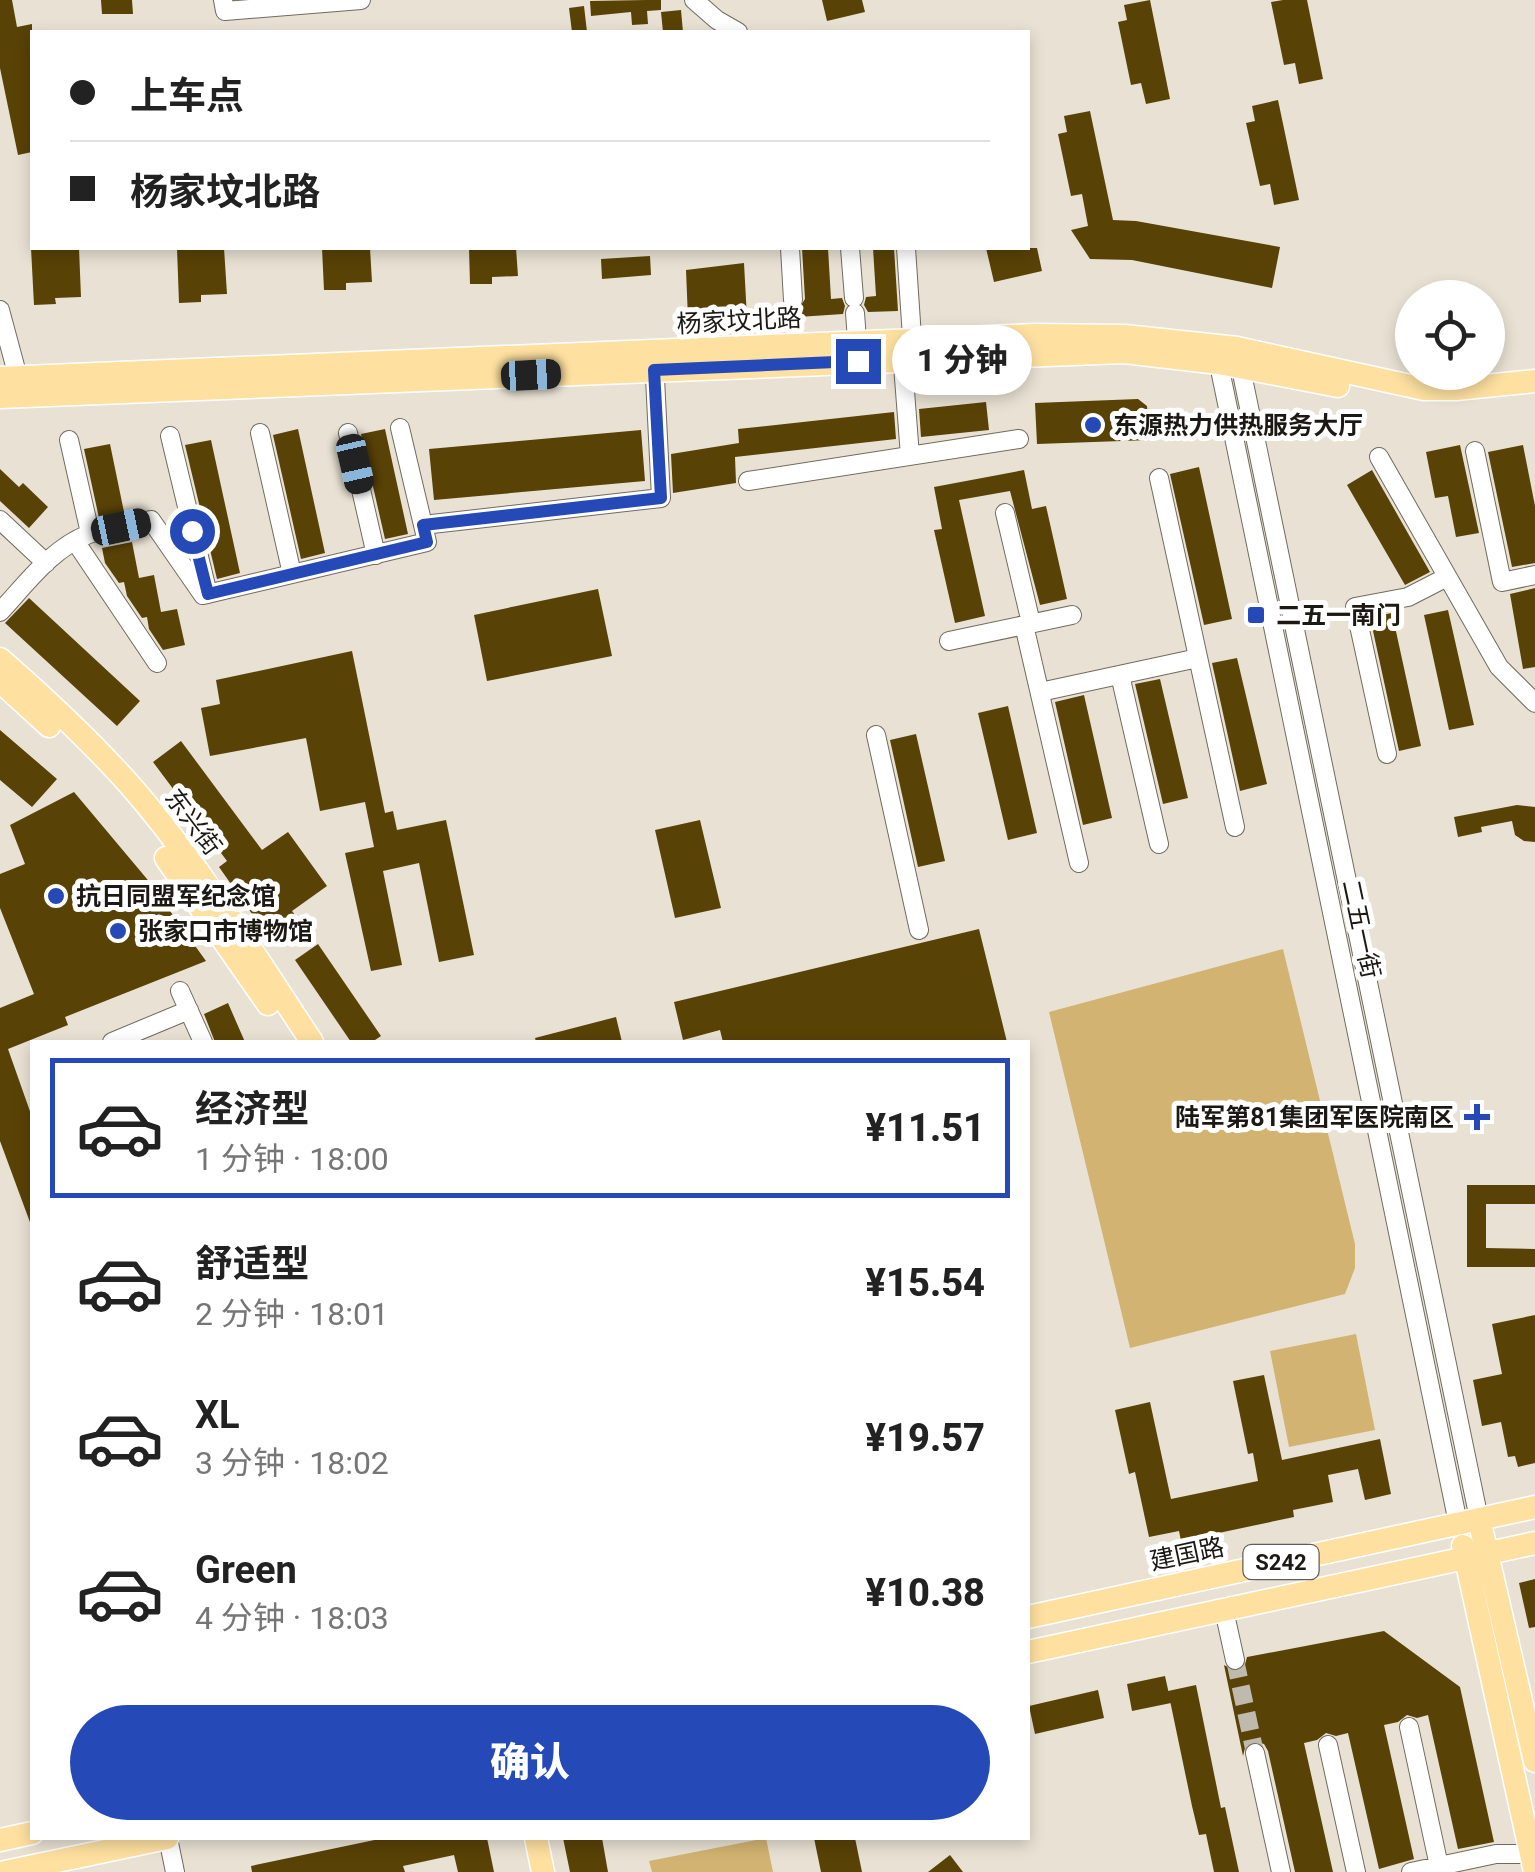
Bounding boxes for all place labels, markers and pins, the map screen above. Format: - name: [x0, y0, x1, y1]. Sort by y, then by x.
- place label: 东源热力供热服务大厅: [1113, 411, 1363, 440]
- marker: 东源热力供热服务大厅: [1082, 414, 1104, 436]
- place label: 二五一南门: [1276, 601, 1401, 630]
- marker: 二五一南门: [1245, 604, 1267, 626]
- place label: 抗日同盟军纪念馆: [76, 882, 276, 911]
- marker: 抗日同盟军纪念馆: [45, 885, 67, 907]
- place label: 张家口市博物馆: [138, 917, 313, 946]
- marker: 张家口市博物馆: [107, 920, 129, 942]
- place label: 陆军第81集团军医院南区: [1175, 1103, 1454, 1132]
- marker: 陆军第81集团军医院南区: [1464, 1104, 1490, 1130]

